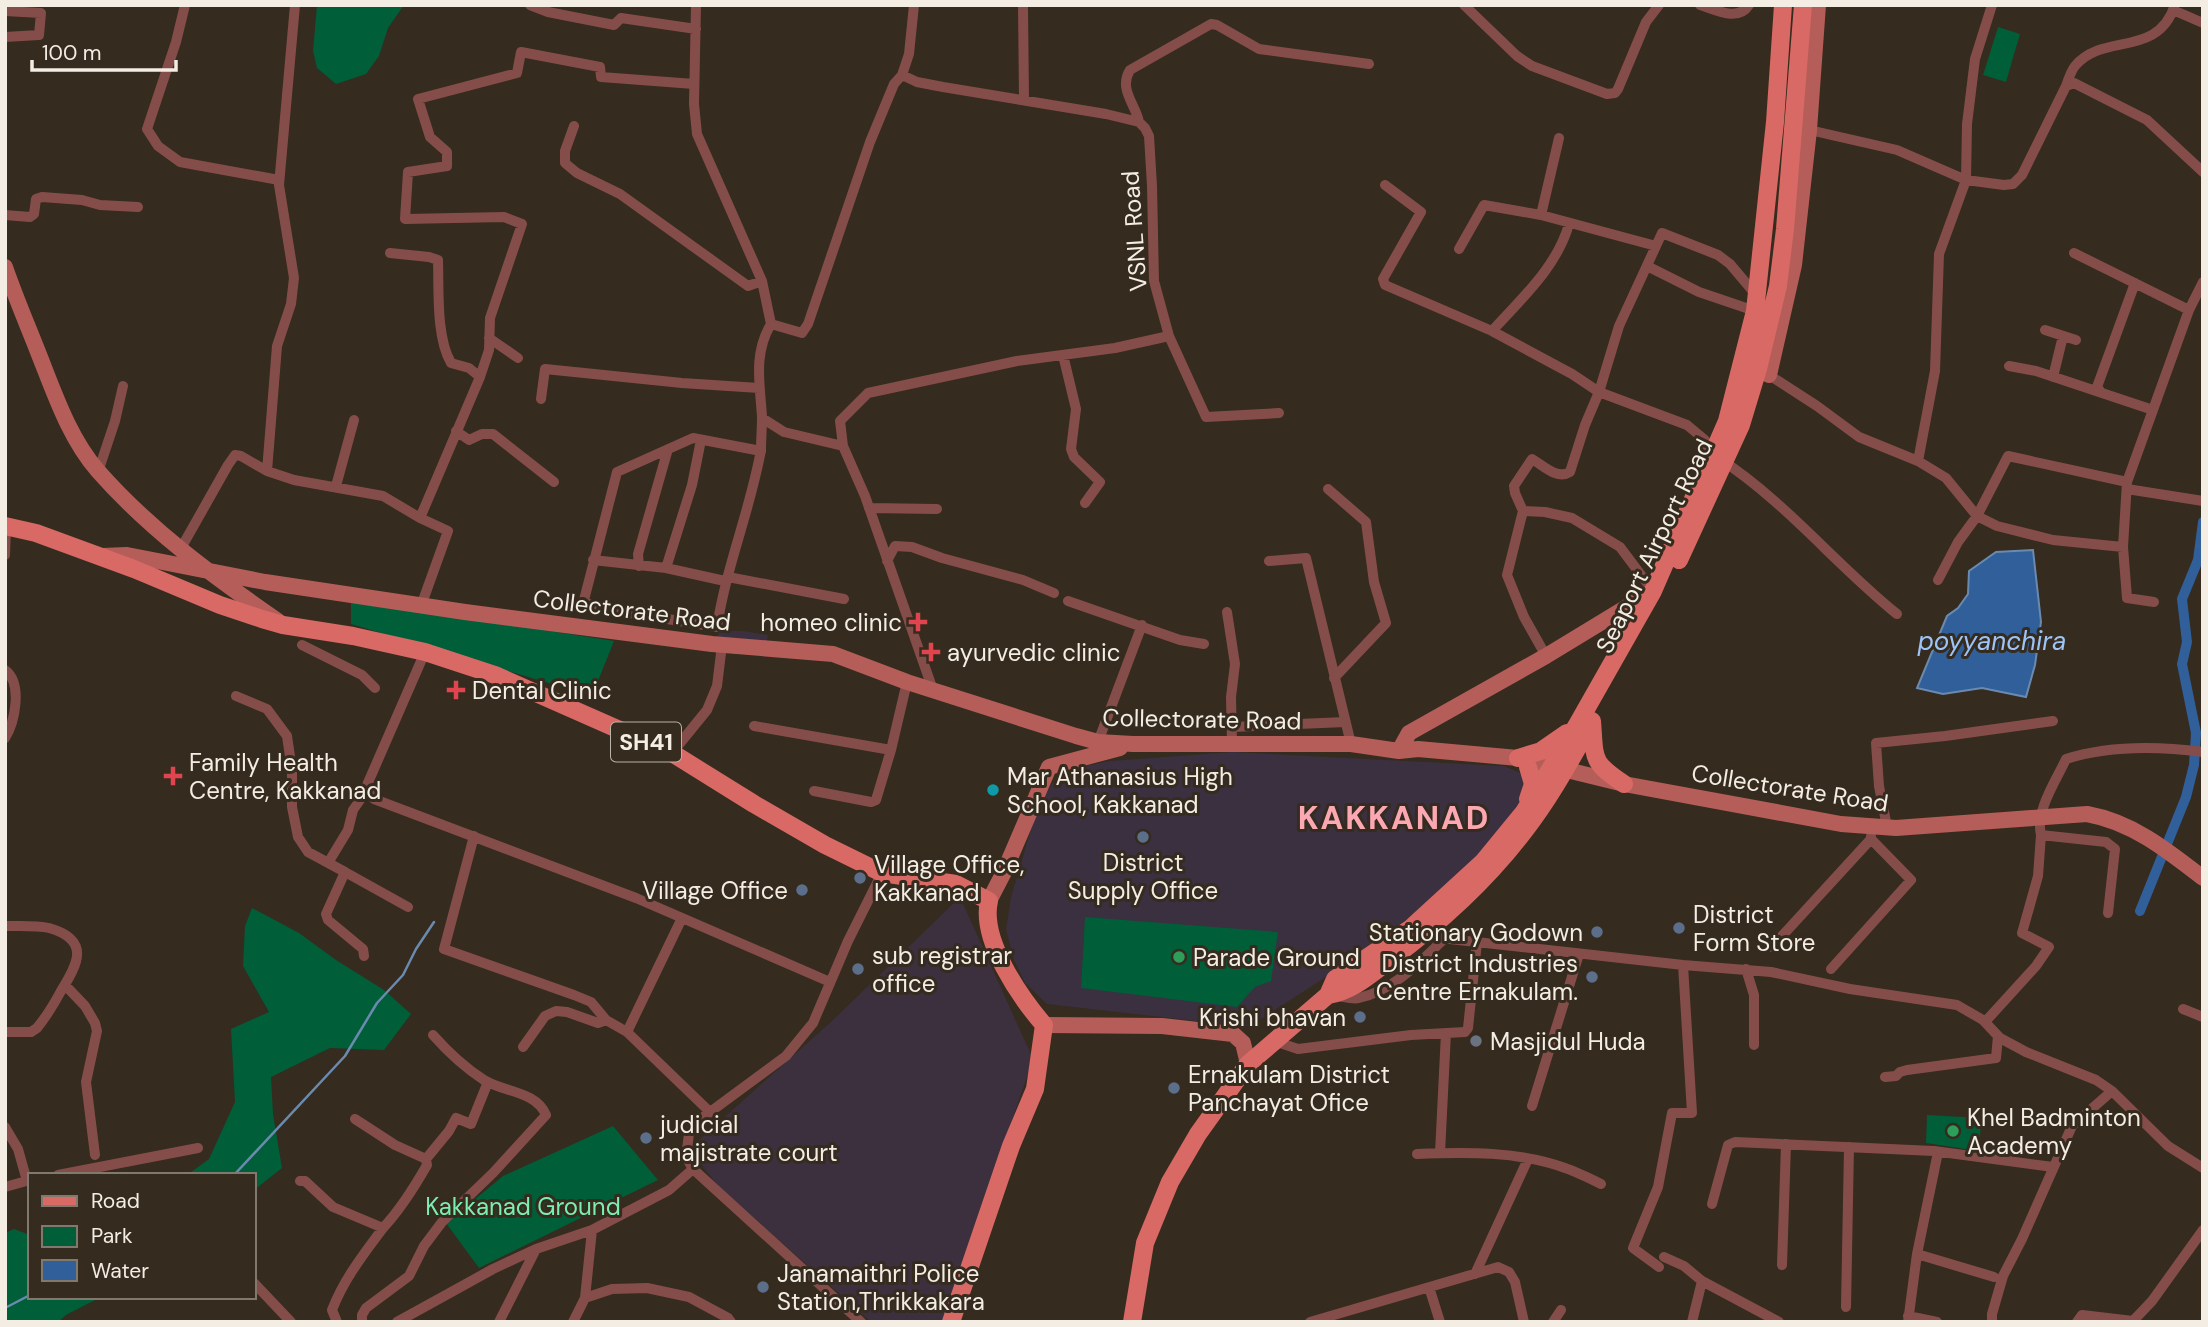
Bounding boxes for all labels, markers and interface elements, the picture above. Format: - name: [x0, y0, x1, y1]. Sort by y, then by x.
- scale bar: [32, 28, 175, 72]
- text: 100 m: [42, 39, 102, 67]
- street label: VSNL Road: [1114, 170, 1154, 292]
- street label: Seaport Airport Road: [1589, 434, 1719, 658]
- street label: Collectorate Road: [531, 582, 733, 638]
- place label: homeo clinic: [760, 607, 902, 638]
- marker: homeo clinic: [908, 612, 928, 632]
- water label: poyyanchira: [1917, 624, 2066, 658]
- place label: ayurvedic clinic: [947, 637, 1120, 668]
- marker: ayurvedic clinic: [921, 642, 941, 662]
- place label: Dental Clinic: [472, 675, 612, 706]
- marker: Dental Clinic: [446, 680, 466, 700]
- street label: Collectorate Road: [1102, 702, 1302, 736]
- road number: SH41: [611, 722, 681, 762]
- place label: Family Health Centre, Kakkanad: [189, 747, 381, 806]
- street label: Collectorate Road: [1689, 757, 1891, 819]
- place label: Mar Athanasius High School, Kakkanad: [1007, 761, 1233, 820]
- marker: Family Health Centre, Kakkanad: [163, 766, 183, 786]
- marker: Mar Athanasius High School, Kakkanad: [985, 782, 1001, 798]
- district label: KAKKANAD: [1298, 797, 1490, 839]
- marker: District Supply Office: [1135, 829, 1151, 845]
- place label: District Supply Office: [1068, 847, 1218, 906]
- place label: Village Office, Kakkanad: [874, 849, 1024, 908]
- marker: Village Office, Kakkanad: [852, 870, 868, 886]
- place label: Village Office: [642, 875, 788, 906]
- marker: Village Office: [794, 882, 810, 898]
- place label: District Form Store: [1693, 899, 1816, 958]
- place label: Stationary Godown: [1369, 917, 1583, 948]
- marker: District Form Store: [1671, 920, 1687, 936]
- marker: Stationary Godown: [1589, 924, 1605, 940]
- place label: sub registrar office: [872, 940, 1012, 999]
- place label: Parade Ground: [1193, 942, 1360, 973]
- place label: District Industries Centre Ernakulam.: [1376, 948, 1578, 1007]
- marker: Parade Ground: [1171, 949, 1187, 965]
- marker: sub registrar office: [850, 961, 866, 977]
- marker: District Industries Centre Ernakulam.: [1584, 969, 1600, 985]
- place label: Krishi bhavan: [1199, 1002, 1346, 1033]
- marker: Krishi bhavan: [1352, 1009, 1368, 1025]
- place label: Masjidul Huda: [1490, 1026, 1646, 1057]
- marker: Masjidul Huda: [1468, 1033, 1484, 1049]
- place label: Ernakulam District Panchayat Ofice: [1188, 1059, 1390, 1118]
- marker: Ernakulam District Panchayat Ofice: [1166, 1080, 1182, 1096]
- place label: Khel Badminton Academy: [1967, 1102, 2141, 1161]
- place label: judicial majistrate court: [659, 1109, 838, 1168]
- marker: Khel Badminton Academy: [1945, 1123, 1961, 1139]
- marker: judicial majistrate court: [638, 1130, 654, 1146]
- legend: [28, 1173, 256, 1299]
- text: Road: [91, 1187, 140, 1215]
- park label: Kakkanad Ground: [425, 1191, 621, 1222]
- text: Park: [91, 1222, 133, 1250]
- text: Water: [91, 1257, 149, 1285]
- place label: Janamaithri Police Station,Thrikkakara: [777, 1258, 985, 1317]
- marker: Janamaithri Police Station,Thrikkakara: [755, 1279, 771, 1295]

